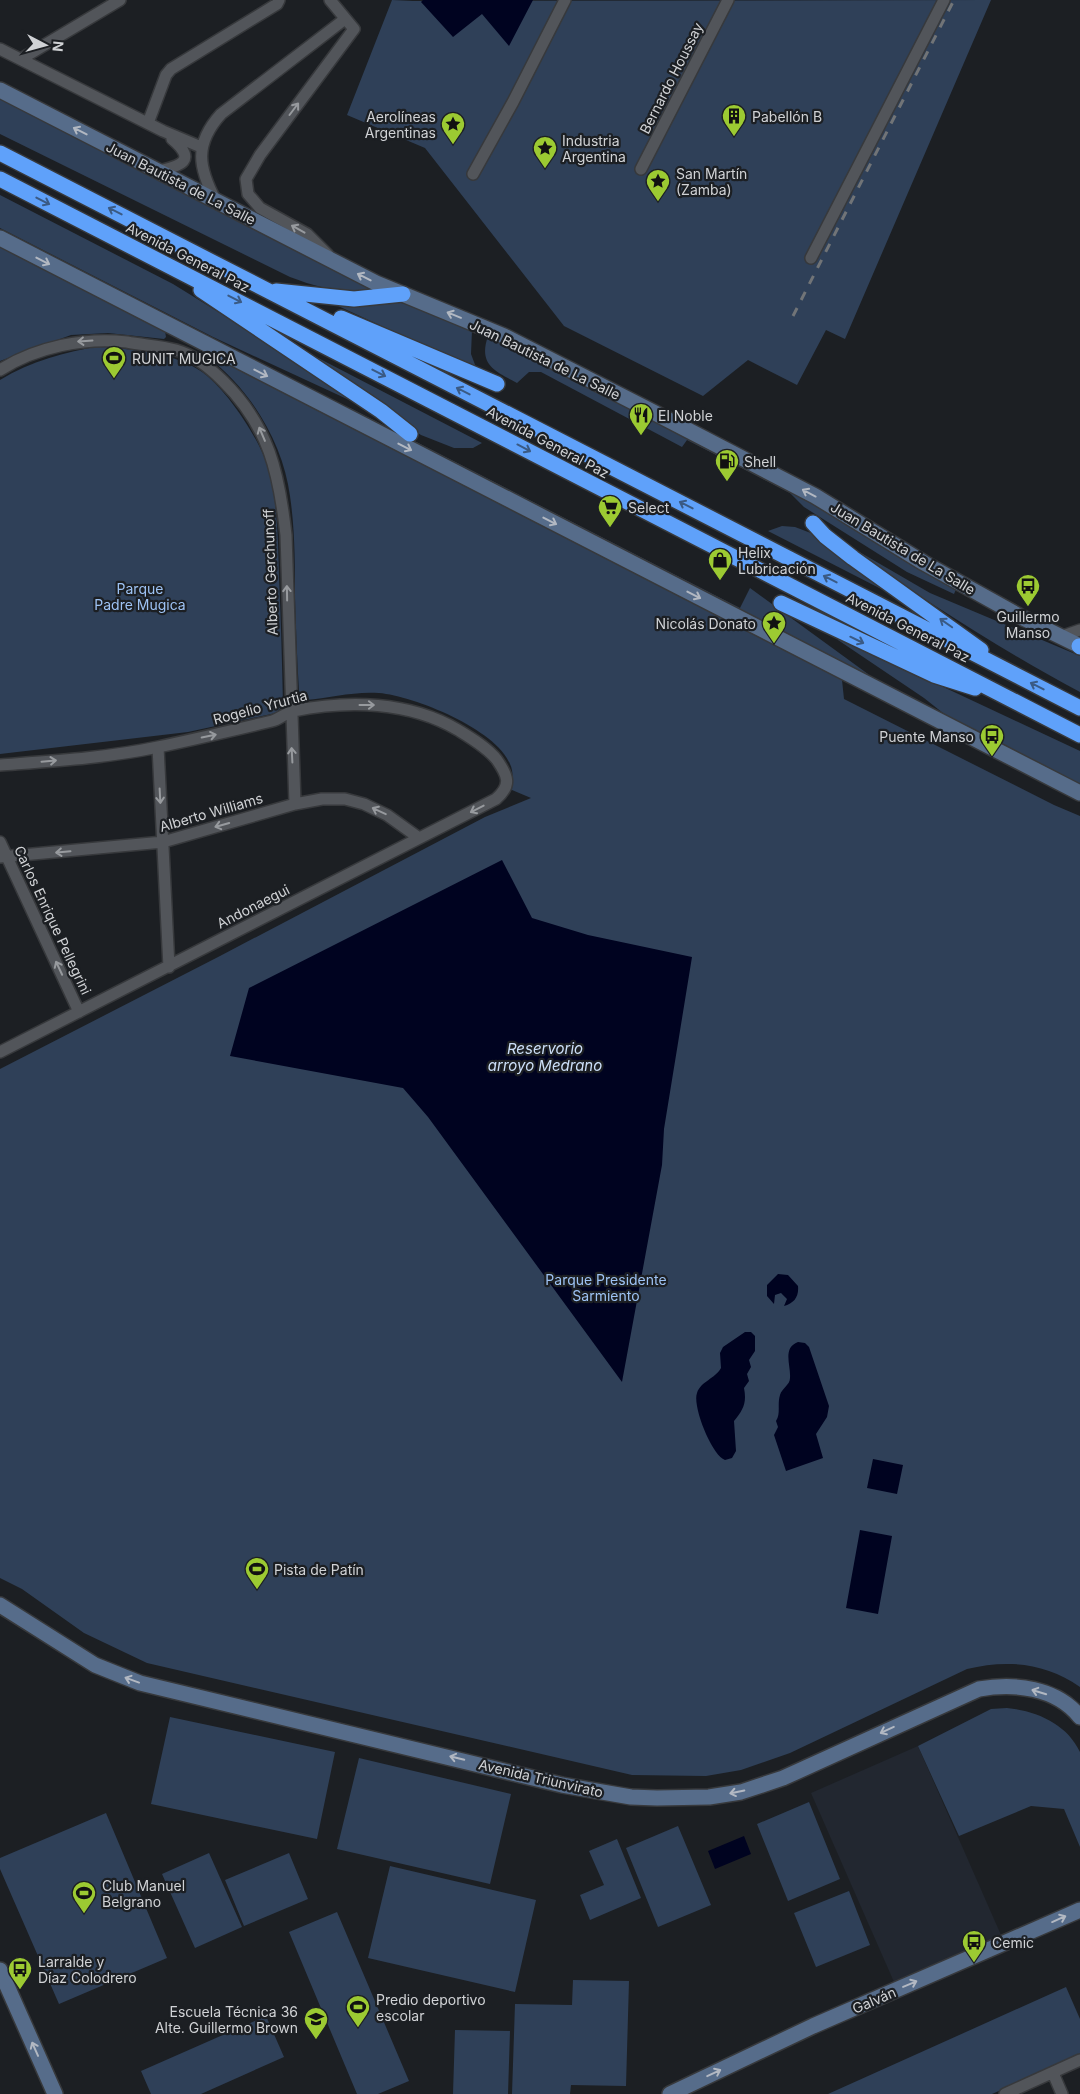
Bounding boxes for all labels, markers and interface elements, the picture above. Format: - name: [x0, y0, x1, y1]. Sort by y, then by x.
- north arrow: [20, 20, 70, 70]
- street label: Bernardo Houssay: [636, 20, 706, 136]
- text: N: [49, 40, 67, 53]
- one-way arrow: [289, 102, 299, 116]
- building icon: Pabellón B: [721, 103, 747, 137]
- place label: Aerolíneas Argentinas: [365, 108, 436, 141]
- place label: Pabellón B: [752, 108, 822, 125]
- place icon: Aerolíneas Argentinas: [440, 111, 466, 145]
- one-way arrow: [72, 126, 87, 136]
- place label: Industria Argentina: [562, 132, 626, 165]
- place icon: Industria Argentina: [532, 135, 558, 169]
- street label: Juan Bautista de La Salle: [103, 138, 259, 228]
- place label: San Martín (Zamba): [676, 165, 747, 198]
- place icon: San Martín (Zamba): [645, 168, 671, 202]
- one-way arrow: [36, 196, 51, 206]
- one-way arrow: [107, 206, 122, 216]
- street label: Avenida General Paz: [123, 218, 253, 296]
- one-way arrow: [292, 223, 306, 233]
- one-way arrow: [36, 256, 51, 266]
- one-way arrow: [357, 272, 372, 282]
- one-way arrow: [227, 295, 242, 304]
- one-way arrow: [447, 310, 462, 319]
- street label: Juan Bautista de La Salle: [467, 315, 623, 403]
- one-way arrow: [78, 337, 94, 346]
- sports icon: RUNIT MUGICA: [101, 345, 127, 379]
- place label: RUNIT MUGICA: [132, 350, 236, 367]
- one-way arrow: [372, 368, 387, 378]
- one-way arrow: [253, 369, 268, 378]
- one-way arrow: [456, 386, 471, 395]
- street label: Avenida General Paz: [484, 402, 612, 482]
- restaurant icon: El Noble: [628, 402, 654, 436]
- place label: El Noble: [658, 407, 713, 424]
- one-way arrow: [257, 427, 267, 442]
- one-way arrow: [398, 442, 413, 452]
- one-way arrow: [516, 444, 531, 453]
- fuel station icon: Shell: [714, 448, 740, 482]
- place label: Shell: [744, 453, 776, 470]
- one-way arrow: [802, 488, 817, 497]
- supermarket icon: Select: [597, 494, 623, 528]
- street label: Juan Bautista de La Salle: [828, 498, 978, 598]
- place label: Select: [628, 499, 670, 516]
- one-way arrow: [678, 500, 693, 510]
- street label: Alberto Gerchunoff: [259, 508, 281, 636]
- one-way arrow: [542, 517, 557, 526]
- place label: Helix Lubricación: [738, 544, 816, 577]
- shop icon: Helix Lubricación: [707, 547, 733, 581]
- bus stop icon: Guillermo Manso: [1015, 573, 1041, 607]
- one-way arrow: [823, 574, 838, 583]
- park label: Parque Padre Mugica: [94, 580, 186, 613]
- one-way arrow: [282, 585, 292, 602]
- street label: Avenida General Paz: [843, 588, 973, 666]
- one-way arrow: [687, 590, 702, 600]
- place label: Guillermo Manso: [996, 608, 1060, 641]
- place icon: Nicolás Donato: [761, 610, 787, 644]
- place label: Nicolás Donato: [656, 615, 756, 632]
- one-way arrow: [939, 618, 953, 628]
- one-way arrow: [849, 635, 864, 645]
- one-way arrow: [1029, 681, 1044, 691]
- street label: Rogelio Yrurtia: [211, 686, 309, 728]
- one-way arrow: [358, 700, 374, 710]
- bus stop icon: Puente Manso: [979, 723, 1005, 757]
- place label: Puente Manso: [879, 728, 974, 745]
- one-way arrow: [200, 731, 216, 740]
- one-way arrow: [288, 748, 297, 764]
- one-way arrow: [40, 756, 56, 766]
- one-way arrow: [156, 788, 165, 804]
- street label: Alberto Williams: [157, 789, 265, 835]
- one-way arrow: [470, 805, 485, 814]
- one-way arrow: [372, 806, 387, 816]
- one-way arrow: [215, 821, 231, 830]
- street label: Carlos Enrique Pellegrini: [11, 843, 95, 997]
- one-way arrow: [55, 847, 71, 857]
- street label: Andonaegui: [214, 880, 292, 932]
- one-way arrow: [53, 961, 63, 976]
- water label: Reservorio arroyo Medrano: [488, 1039, 602, 1075]
- park label: Parque Presidente Sarmiento: [545, 1271, 667, 1304]
- sports icon: Pista de Patín: [244, 1556, 270, 1590]
- place label: Pista de Patín: [274, 1561, 364, 1578]
- one-way arrow: [125, 1675, 140, 1684]
- one-way arrow: [1032, 1686, 1048, 1696]
- one-way arrow: [880, 1726, 895, 1736]
- one-way arrow: [450, 1753, 466, 1762]
- street label: Avenida Triunvirato: [477, 1755, 605, 1801]
- one-way arrow: [730, 1788, 746, 1797]
- place label: Club Manuel Belgrano: [102, 1877, 185, 1910]
- sports icon: Club Manuel Belgrano: [71, 1880, 97, 1914]
- one-way arrow: [1051, 1914, 1066, 1924]
- bus stop icon: Cemic: [961, 1929, 987, 1963]
- place label: Cemic: [992, 1934, 1034, 1951]
- place label: Larralde y Díaz Colodrero: [38, 1953, 137, 1986]
- bus stop icon: Larralde y Díaz Colodrero: [7, 1956, 33, 1990]
- one-way arrow: [902, 1979, 917, 1989]
- street label: Galván: [850, 1983, 898, 2017]
- place label: Predio deportivo escolar: [376, 1991, 486, 2024]
- sports icon: Predio deportivo escolar: [345, 1994, 371, 2028]
- place label: Escuela Técnica 36 Alte. Guillermo Brown: [155, 2003, 298, 2036]
- school or university icon: Escuela Técnica 36 Alte. Guillermo Brown: [303, 2006, 329, 2040]
- one-way arrow: [30, 2042, 40, 2057]
- one-way arrow: [707, 2068, 722, 2078]

